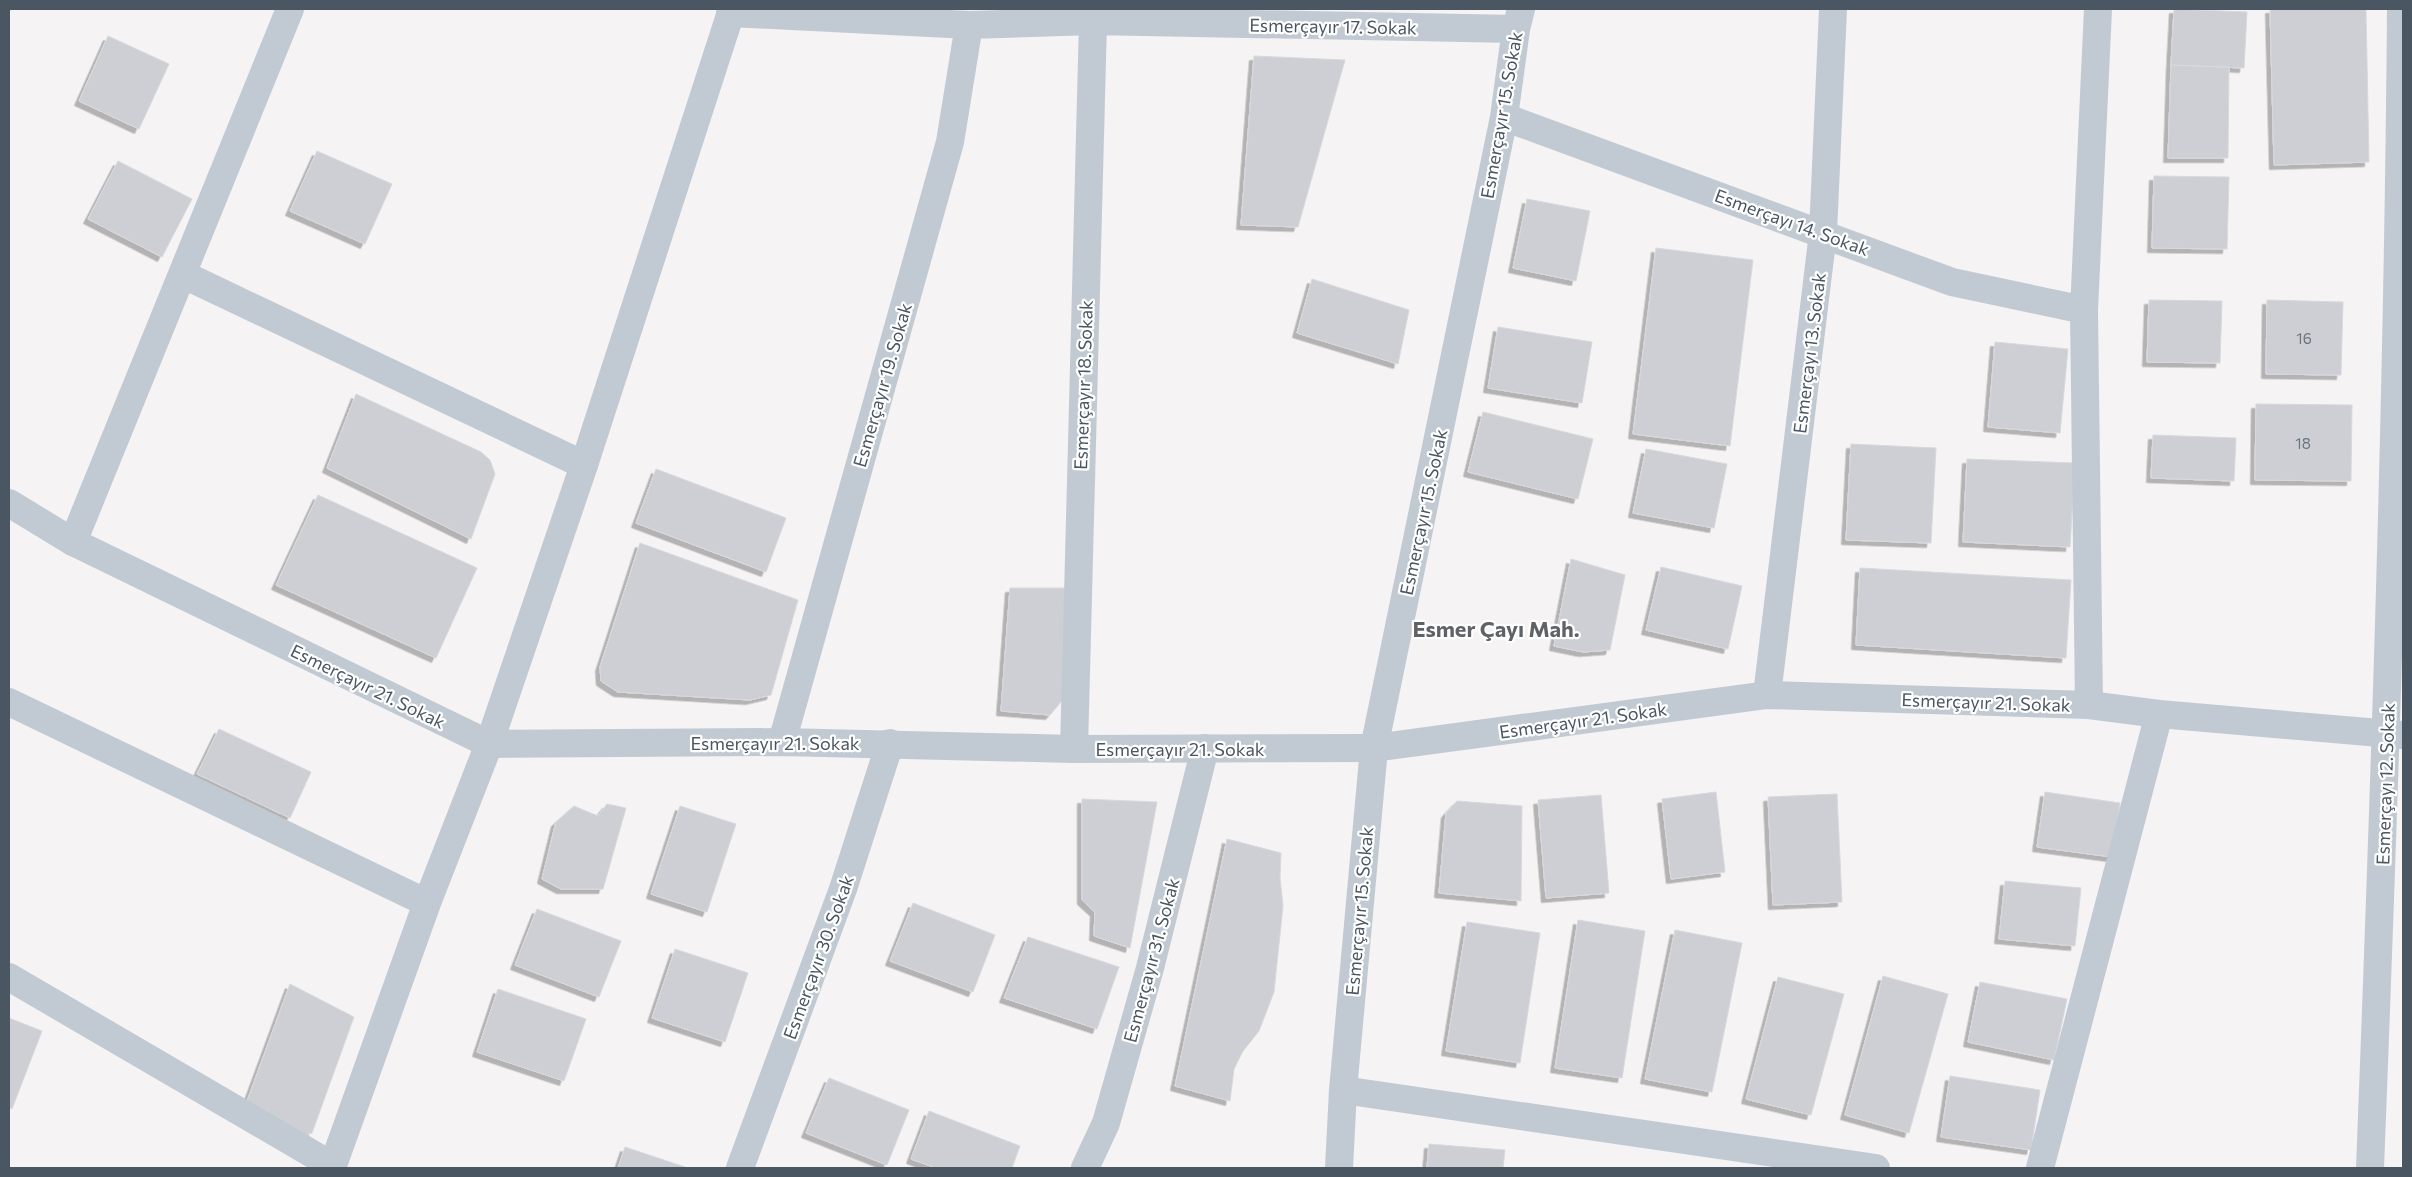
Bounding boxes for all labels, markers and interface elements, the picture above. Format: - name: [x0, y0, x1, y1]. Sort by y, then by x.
- street label: Esmerçayır 17. Sokak: [1249, 14, 1417, 38]
- street label: Esmerçayır 15. Sokak: [1475, 30, 1527, 200]
- street label: Esmerçayı 14. Sokak: [1712, 184, 1872, 260]
- street label: Esmerçayı 13. Sokak: [1788, 271, 1830, 435]
- street label: Esmerçayır 19. Sokak: [848, 300, 916, 470]
- street label: Esmerçayır 18. Sokak: [1069, 300, 1097, 470]
- house number: 16: [2296, 329, 2312, 347]
- street label: Esmerçayır 15. Sokak: [1395, 427, 1451, 597]
- house number: 18: [2295, 434, 2311, 452]
- district label: Esmer Çayı Mah.: [1412, 615, 1580, 642]
- street label: Esmerçayır 21. Sokak: [287, 639, 449, 733]
- street label: Esmerçayır 21. Sokak: [1901, 688, 2071, 716]
- street label: Esmerçayır 21. Sokak: [1498, 697, 1669, 743]
- street label: Esmerçayı 12. Sokak: [2371, 702, 2399, 865]
- street label: Esmerçayır 21. Sokak: [690, 732, 860, 754]
- street label: Esmerçayır 21. Sokak: [1095, 738, 1265, 760]
- street label: Esmerçayır 15. Sokak: [1341, 826, 1377, 996]
- street label: Esmerçayır 30. Sokak: [778, 872, 858, 1042]
- street label: Esmerçayır 31. Sokak: [1118, 875, 1184, 1045]

